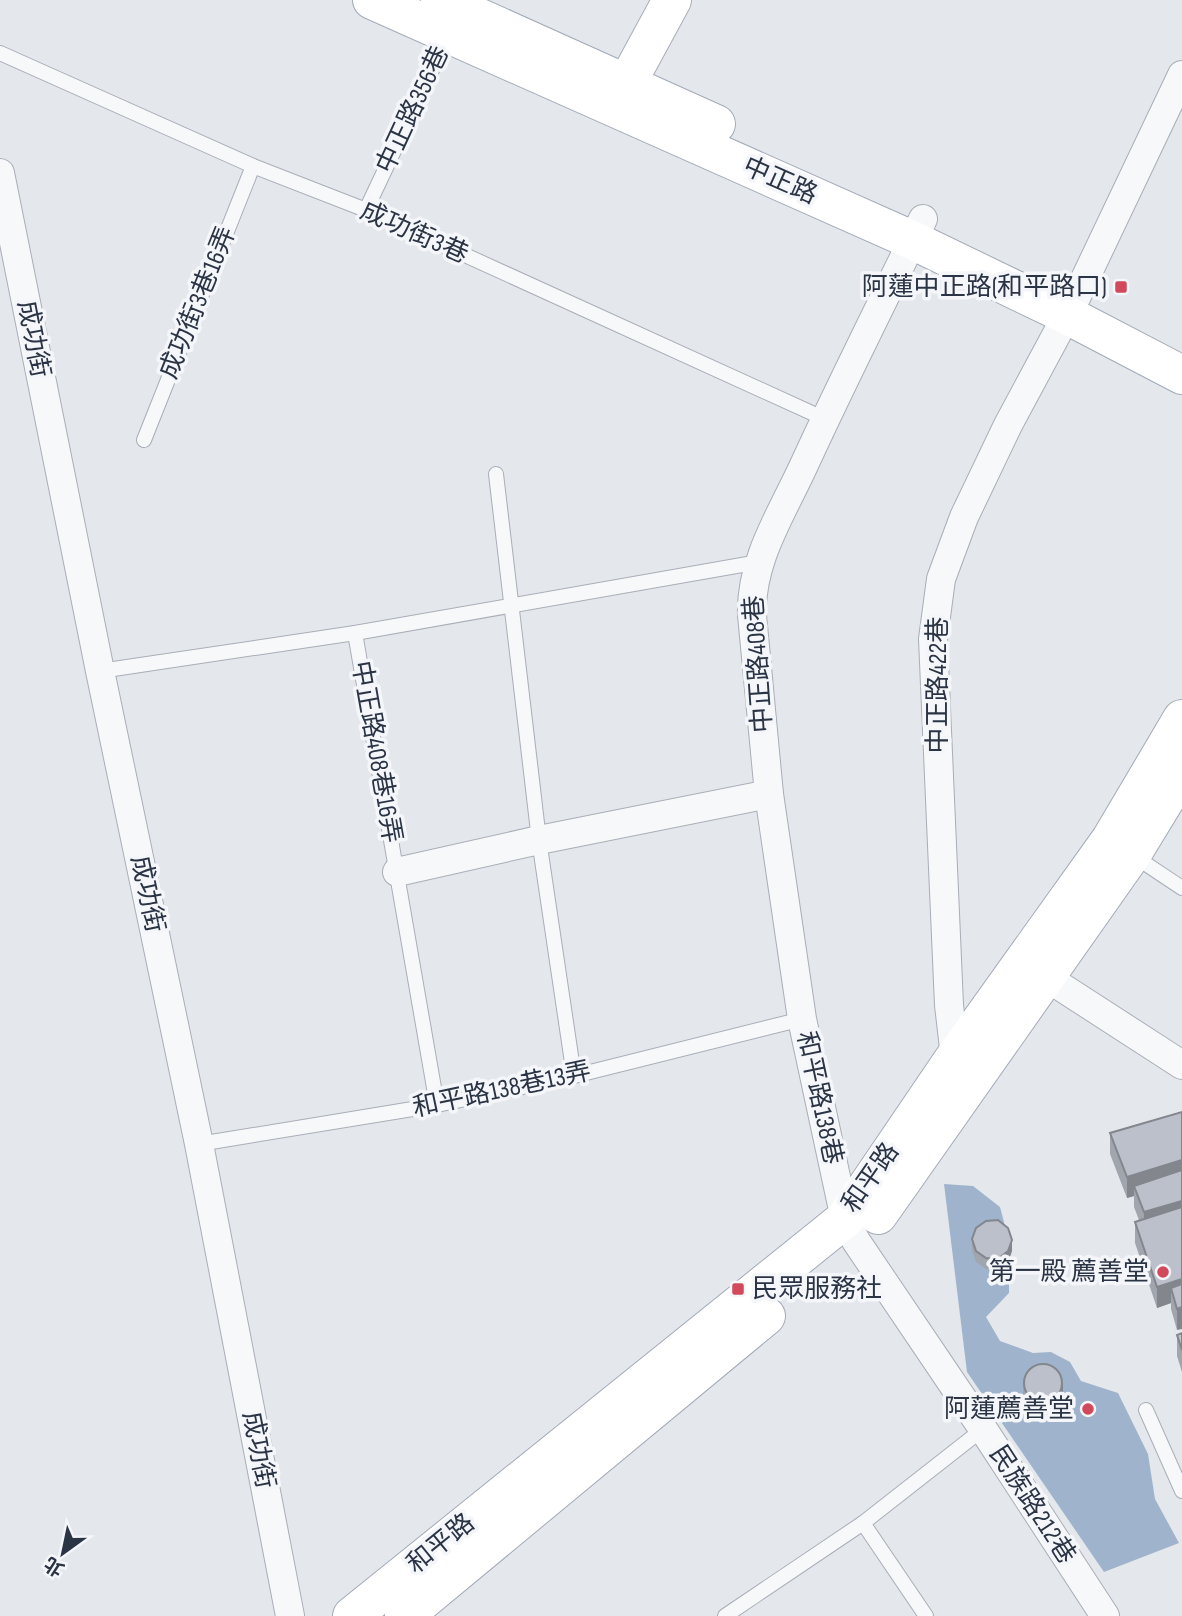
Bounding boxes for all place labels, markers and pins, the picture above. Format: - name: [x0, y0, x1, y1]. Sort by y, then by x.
- place label: 阿蓮中正路(和平路口): [862, 272, 1107, 303]
- marker: 阿蓮中正路(和平路口): [1113, 279, 1129, 295]
- place label: 第一殿 薦善堂: [989, 1257, 1149, 1288]
- marker: 第一殿 薦善堂: [1155, 1264, 1171, 1280]
- place label: 民眾服務社: [752, 1274, 882, 1305]
- marker: 民眾服務社: [730, 1281, 746, 1297]
- place label: 阿蓮薦善堂: [944, 1394, 1074, 1425]
- marker: 阿蓮薦善堂: [1080, 1401, 1096, 1417]

